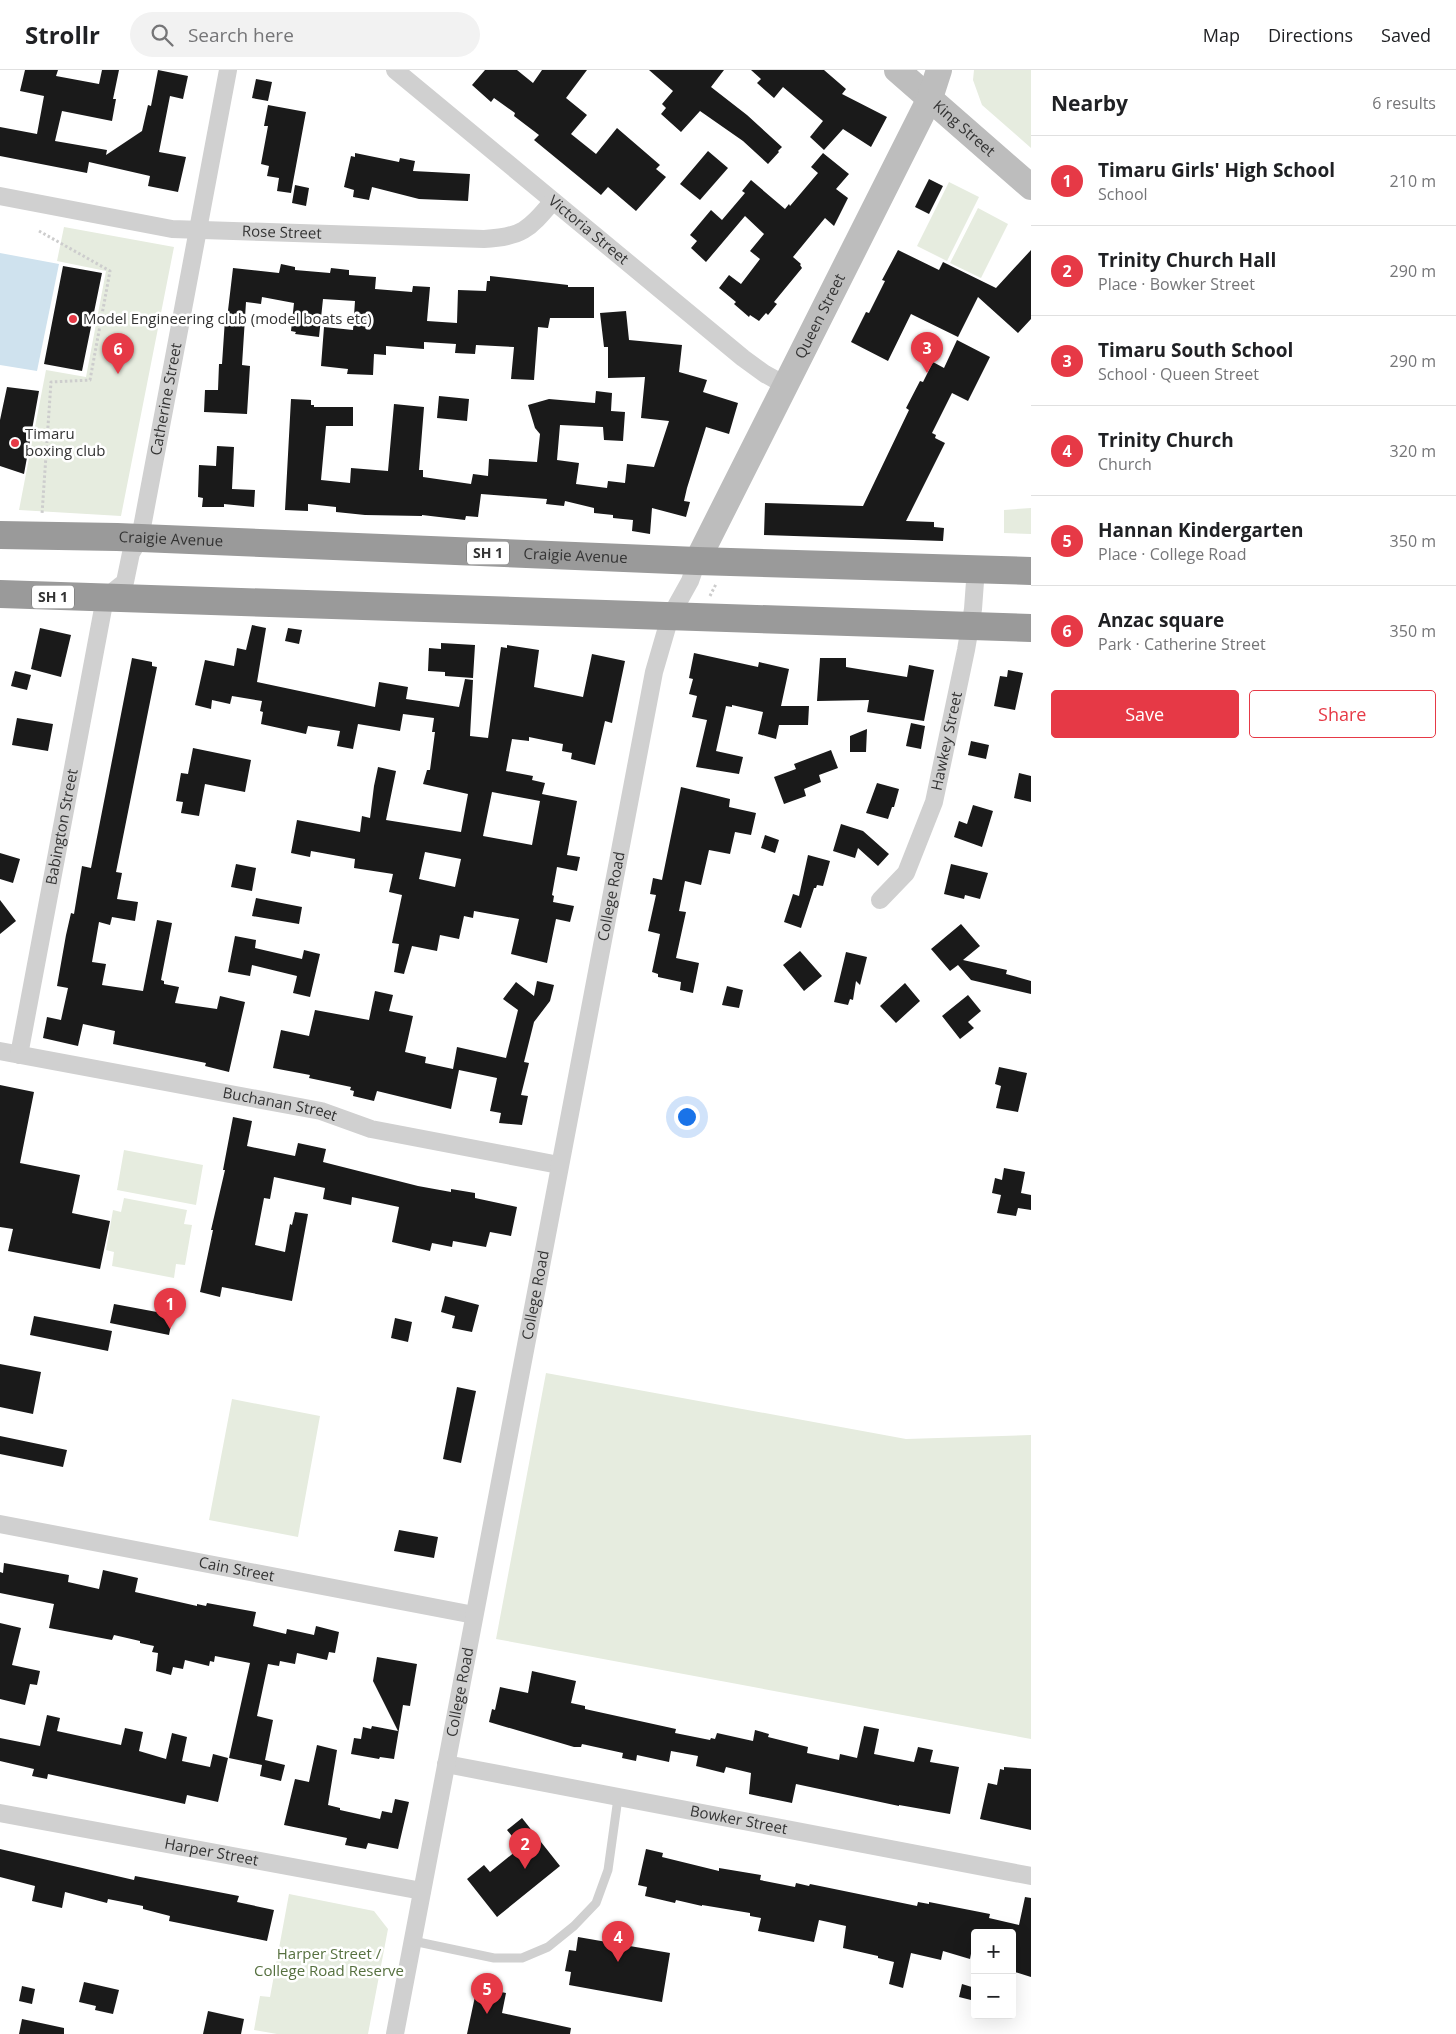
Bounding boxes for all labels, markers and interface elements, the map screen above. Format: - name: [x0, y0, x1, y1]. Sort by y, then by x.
- search box: [130, 12, 480, 57]
- text: Strollr: [25, 18, 100, 51]
- icon: search: [148, 21, 176, 49]
- text: Search here: [188, 22, 294, 48]
- text: Map: [1203, 23, 1240, 47]
- text: Directions: [1268, 23, 1353, 47]
- text: Saved: [1381, 23, 1431, 47]
- text: Nearby: [1051, 89, 1128, 117]
- text: 6 results: [1372, 92, 1436, 114]
- street label: King Street: [929, 95, 1000, 160]
- text: Timaru Girls' High School: [1098, 157, 1335, 183]
- text: 1: [1062, 170, 1072, 192]
- text: 210 m: [1390, 170, 1436, 192]
- text: School: [1098, 183, 1148, 205]
- street label: Victoria Street: [545, 190, 633, 268]
- street label: Rose Street: [242, 220, 322, 243]
- text: Trinity Church Hall: [1098, 247, 1276, 273]
- text: 2: [1062, 260, 1072, 282]
- text: 290 m: [1390, 260, 1436, 282]
- street label: Queen Street: [789, 270, 849, 362]
- text: Place · Bowker Street: [1098, 273, 1255, 295]
- place label: Model Engineering club (model boats etc): [83, 308, 372, 328]
- marker: Model Engineering club (model boats etc): [67, 313, 79, 325]
- pin: 3: [911, 332, 943, 373]
- pin: 6: [102, 333, 134, 374]
- text: Timaru South School: [1098, 337, 1293, 363]
- street label: Catherine Street: [145, 341, 186, 457]
- text: 3: [1062, 350, 1072, 372]
- text: 290 m: [1390, 350, 1436, 372]
- text: School · Queen Street: [1098, 363, 1259, 385]
- place label: Timaru boxing club: [25, 423, 105, 460]
- text: Trinity Church: [1098, 427, 1234, 453]
- marker: Timaru boxing club: [9, 437, 21, 449]
- text: 4: [1062, 440, 1072, 462]
- text: 320 m: [1390, 440, 1436, 462]
- text: Church: [1098, 453, 1152, 475]
- text: Hannan Kindergarten: [1098, 517, 1303, 543]
- street label: Craigie Avenue: [118, 526, 224, 550]
- text: 5: [1062, 530, 1072, 552]
- text: 350 m: [1390, 530, 1436, 552]
- road number: SH 1: [467, 542, 509, 564]
- street label: Craigie Avenue: [523, 543, 628, 567]
- text: Place · College Road: [1098, 543, 1247, 565]
- road number: SH 1: [32, 586, 74, 608]
- text: Anzac square: [1098, 607, 1224, 633]
- text: 6: [1062, 620, 1072, 642]
- text: 350 m: [1390, 620, 1436, 642]
- text: Park · Catherine Street: [1098, 633, 1266, 655]
- street label: Hawkey Street: [926, 690, 966, 792]
- button: Save: [1051, 690, 1239, 738]
- button: Share: [1249, 690, 1436, 738]
- street label: Babington Street: [40, 767, 82, 887]
- street label: College Road: [592, 850, 629, 943]
- street label: Buchanan Street: [221, 1082, 340, 1125]
- your location: [674, 1104, 700, 1130]
- street label: College Road: [516, 1249, 553, 1342]
- pin: 1: [154, 1288, 186, 1329]
- street label: Cain Street: [197, 1551, 276, 1586]
- street label: College Road: [441, 1645, 477, 1738]
- street label: Bowker Street: [689, 1800, 789, 1838]
- pin: 2: [509, 1828, 541, 1869]
- street label: Harper Street: [163, 1833, 260, 1870]
- pin: 4: [602, 1921, 634, 1962]
- map controls: [971, 1929, 1016, 2019]
- button: +: [971, 1929, 1016, 1974]
- park label: Harper Street / College Road Reserve: [254, 1943, 404, 1980]
- pin: 5: [471, 1973, 503, 2014]
- button: −: [971, 1974, 1016, 2019]

